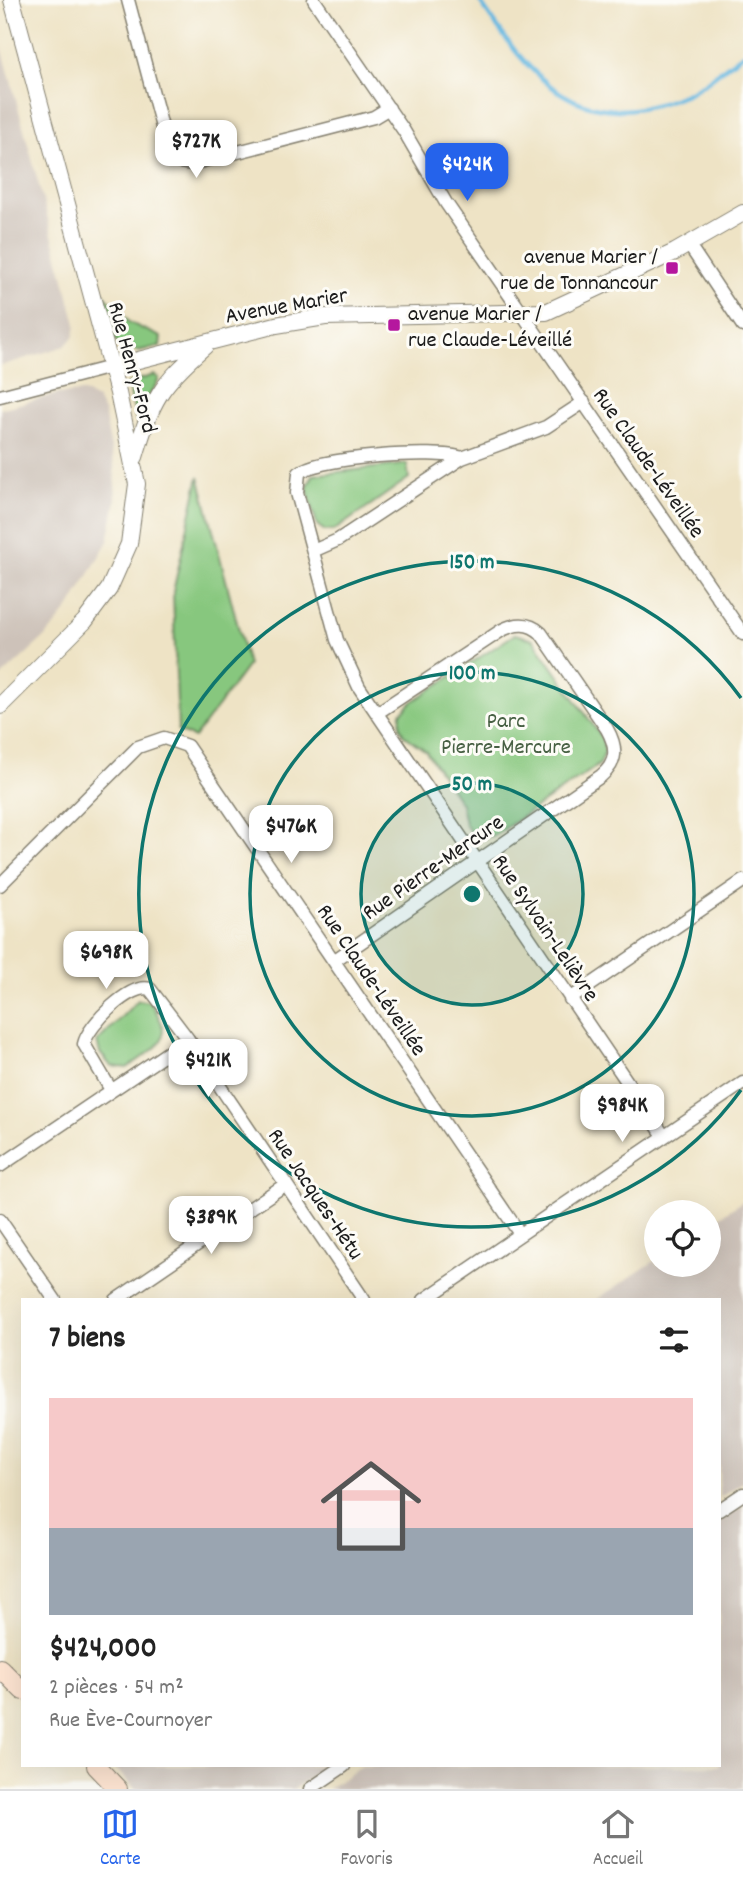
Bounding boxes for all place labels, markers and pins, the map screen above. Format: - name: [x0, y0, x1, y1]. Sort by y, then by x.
- pin: $727K: [147, 120, 245, 180]
- pin: $424K: [418, 144, 516, 203]
- place label: avenue Marier / rue de Tonnancour: [500, 242, 658, 301]
- marker: avenue Marier / rue de Tonnancour: [664, 260, 680, 276]
- place label: avenue Marier / rue Claude-Léveillé: [408, 299, 572, 358]
- marker: avenue Marier / rue Claude-Léveillé: [386, 317, 402, 333]
- pin: $476K: [242, 806, 340, 865]
- centre of rings: [460, 882, 484, 906]
- pin: $698K: [57, 932, 155, 991]
- pin: $421K: [159, 1040, 257, 1099]
- pin: $984K: [573, 1084, 671, 1144]
- pin: $389K: [162, 1196, 260, 1256]

